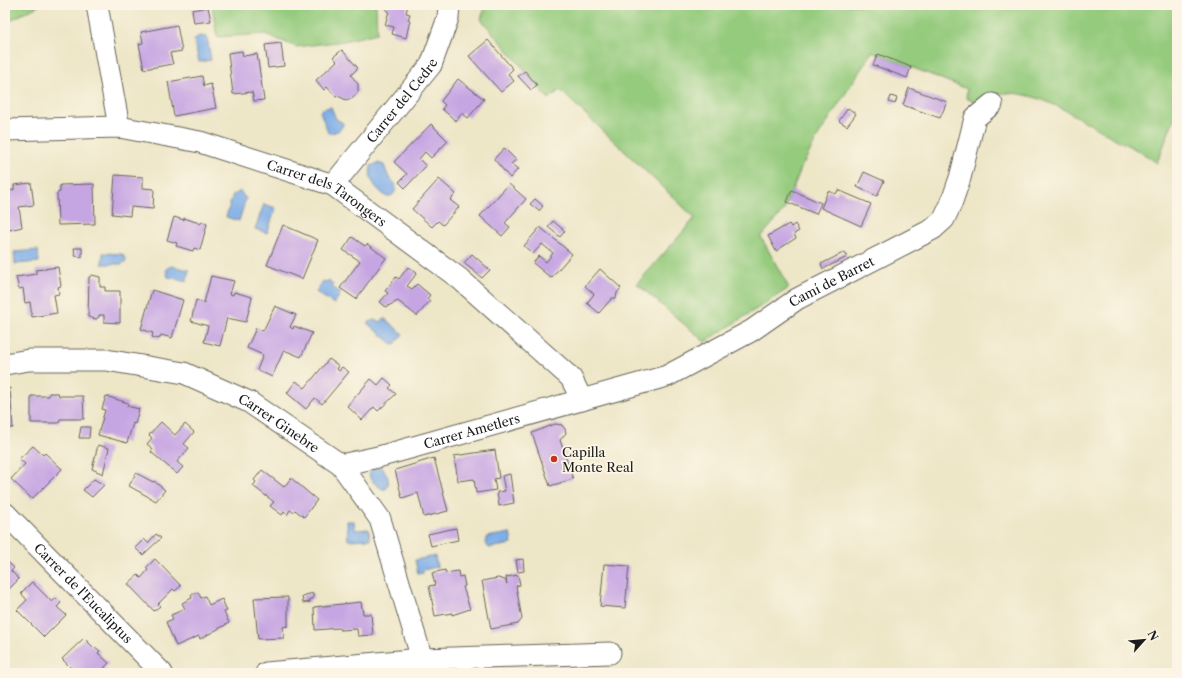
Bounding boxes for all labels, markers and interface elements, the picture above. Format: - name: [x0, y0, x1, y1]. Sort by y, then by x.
- street label: Carrer del Cedre: [363, 57, 441, 146]
- street label: Carrer dels Tarongers: [265, 156, 390, 230]
- street label: Camí de Barret: [786, 253, 877, 310]
- street label: Carrer Ginebre: [236, 390, 322, 456]
- street label: Carrer Ametlers: [422, 410, 522, 452]
- place label: Capilla Monte Real: [562, 444, 634, 475]
- marker: Capilla Monte Real: [549, 454, 559, 464]
- street label: Carrer de l'Eucaliptus: [31, 540, 136, 647]
- north arrow: [1124, 620, 1164, 660]
- text: N: [1145, 628, 1162, 643]

